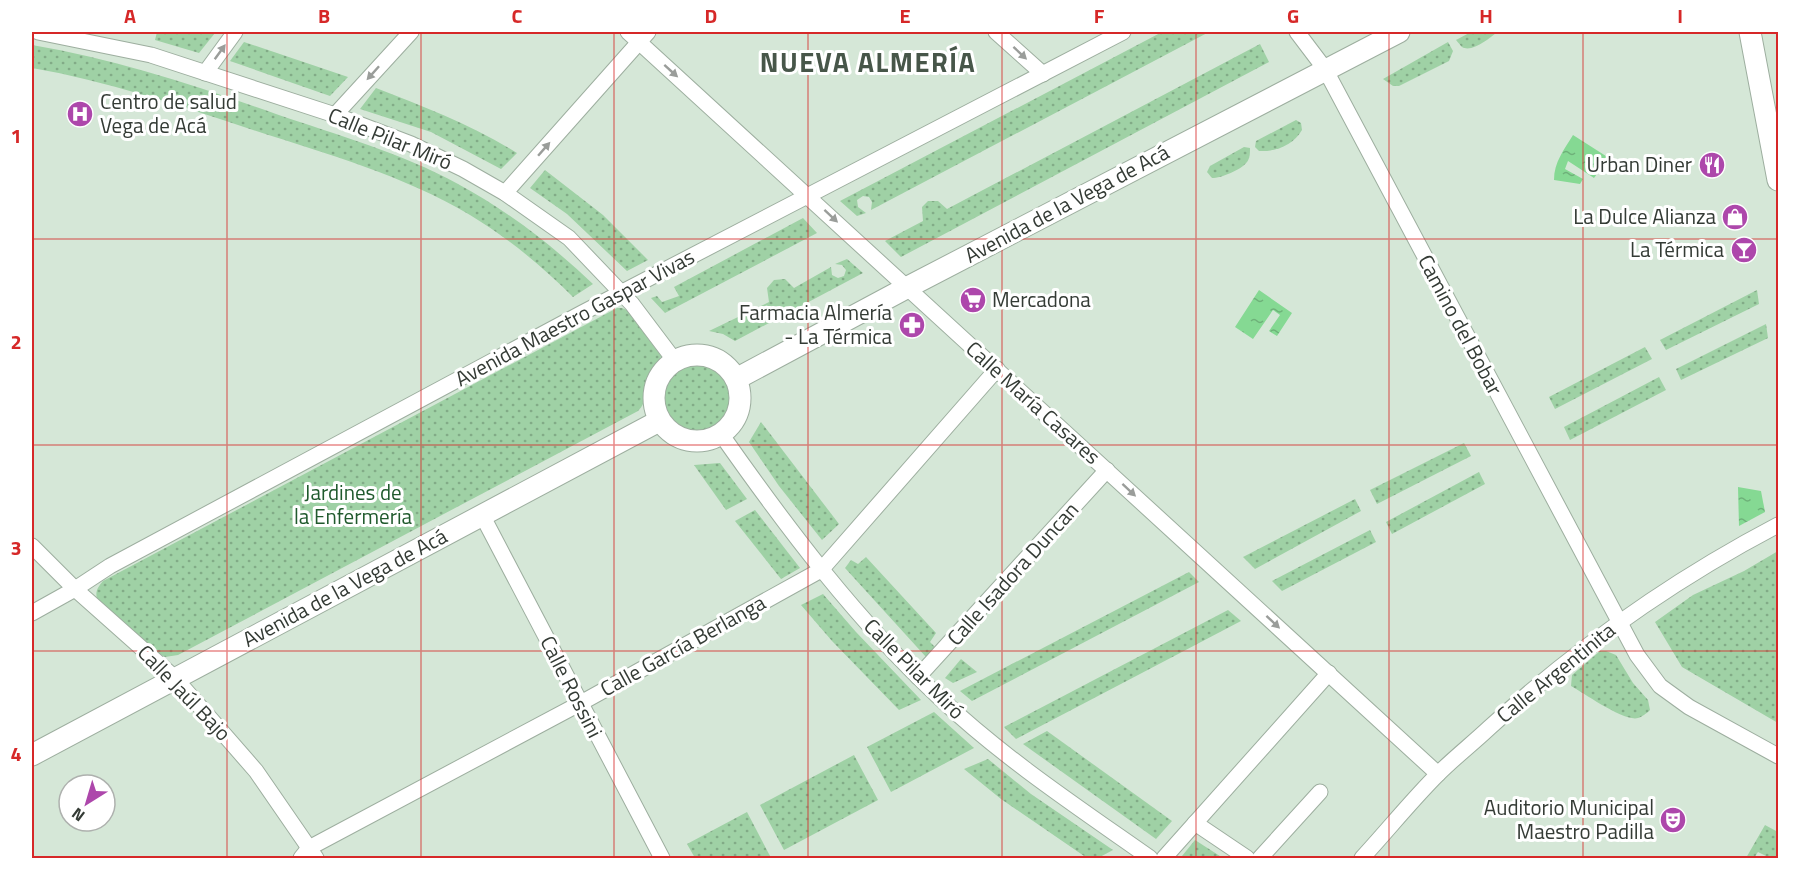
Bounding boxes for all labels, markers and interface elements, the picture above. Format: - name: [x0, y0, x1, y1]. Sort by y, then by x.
- text: A: [124, 0, 136, 31]
- text: B: [318, 0, 330, 31]
- text: C: [512, 0, 523, 31]
- text: D: [705, 0, 717, 31]
- text: E: [899, 0, 911, 31]
- text: F: [1094, 0, 1105, 31]
- text: G: [1287, 0, 1299, 31]
- text: H: [1479, 0, 1493, 31]
- text: I: [1677, 0, 1683, 31]
- district label: NUEVA ALMERÍA: [760, 41, 976, 82]
- one-way arrow: [214, 45, 226, 61]
- one-way arrow: [1012, 46, 1027, 60]
- one-way arrow: [664, 64, 679, 78]
- one-way arrow: [366, 66, 380, 81]
- place label: Centro de salud Vega de Acá: [100, 85, 237, 141]
- hospital icon: Centro de salud Vega de Acá: [65, 99, 95, 129]
- street label: Calle Pilar Miró: [323, 99, 457, 178]
- text: 1: [10, 120, 22, 151]
- street label: Avenida de la Vega de Acá: [959, 135, 1175, 271]
- one-way arrow: [537, 142, 550, 157]
- place label: Urban Diner: [1586, 148, 1692, 180]
- restaurant icon: Urban Diner: [1697, 150, 1727, 180]
- place label: La Dulce Alianza: [1573, 200, 1716, 232]
- shop icon: La Dulce Alianza: [1720, 202, 1750, 232]
- one-way arrow: [823, 209, 838, 222]
- place label: La Térmica: [1630, 233, 1724, 265]
- bar icon: La Térmica: [1729, 235, 1759, 265]
- street label: Avenida Maestro Gaspar Vivas: [449, 240, 700, 394]
- street label: Camino del Bobar: [1410, 249, 1511, 401]
- place label: Mercadona: [992, 283, 1091, 315]
- supermarket icon: Mercadona: [958, 285, 988, 315]
- place label: Farmacia Almería - La Térmica: [739, 296, 892, 352]
- pharmacy icon: Farmacia Almería - La Térmica: [897, 310, 927, 340]
- text: 2: [10, 326, 22, 357]
- street label: Calle María Casares: [959, 333, 1108, 472]
- park label: Jardines de la Enfermería: [294, 476, 413, 532]
- one-way arrow: [1122, 483, 1136, 497]
- street label: Calle Isadora Duncan: [939, 494, 1086, 652]
- street label: Avenida de la Vega de Acá: [237, 519, 453, 655]
- text: 3: [10, 532, 22, 563]
- street label: Calle García Berlanga: [594, 586, 772, 704]
- street label: Calle Pilar Miró: [857, 610, 973, 726]
- street label: Calle Argentinita: [1489, 614, 1622, 730]
- one-way arrow: [1265, 615, 1280, 628]
- street label: Calle Rossini: [533, 630, 611, 743]
- street label: Calle Jaúl Bajo: [130, 637, 239, 748]
- text: 4: [10, 738, 22, 769]
- north arrow: [57, 773, 117, 833]
- place label: Auditorio Municipal Maestro Padilla: [1484, 791, 1654, 847]
- text: N: [66, 802, 90, 828]
- theatre icon: Auditorio Municipal Maestro Padilla: [1658, 805, 1688, 835]

